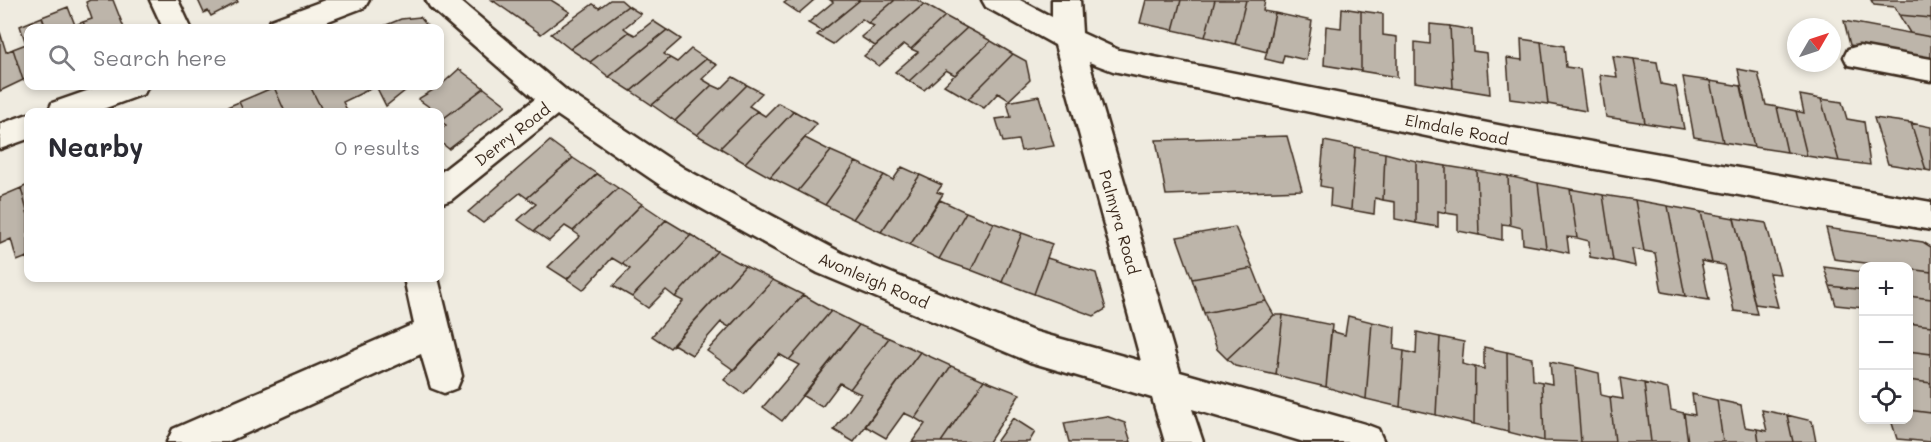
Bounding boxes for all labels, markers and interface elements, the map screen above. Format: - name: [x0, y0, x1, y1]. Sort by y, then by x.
- north arrow: [1787, 18, 1841, 72]
- search box: [24, 24, 444, 90]
- icon: search: [45, 41, 78, 74]
- text: Search here: [93, 43, 227, 72]
- street label: Derry Road: [470, 98, 554, 170]
- street label: Elmdale Road: [1403, 109, 1511, 149]
- text: Nearby: [48, 130, 143, 164]
- text: 0 results: [335, 134, 420, 160]
- street label: Palmyra Road: [1095, 167, 1145, 277]
- street label: Avonleigh Road: [815, 247, 933, 313]
- map controls: [1859, 262, 1913, 424]
- button: +: [1859, 262, 1913, 316]
- button: −: [1859, 316, 1913, 370]
- button: locate: [1859, 370, 1913, 424]

